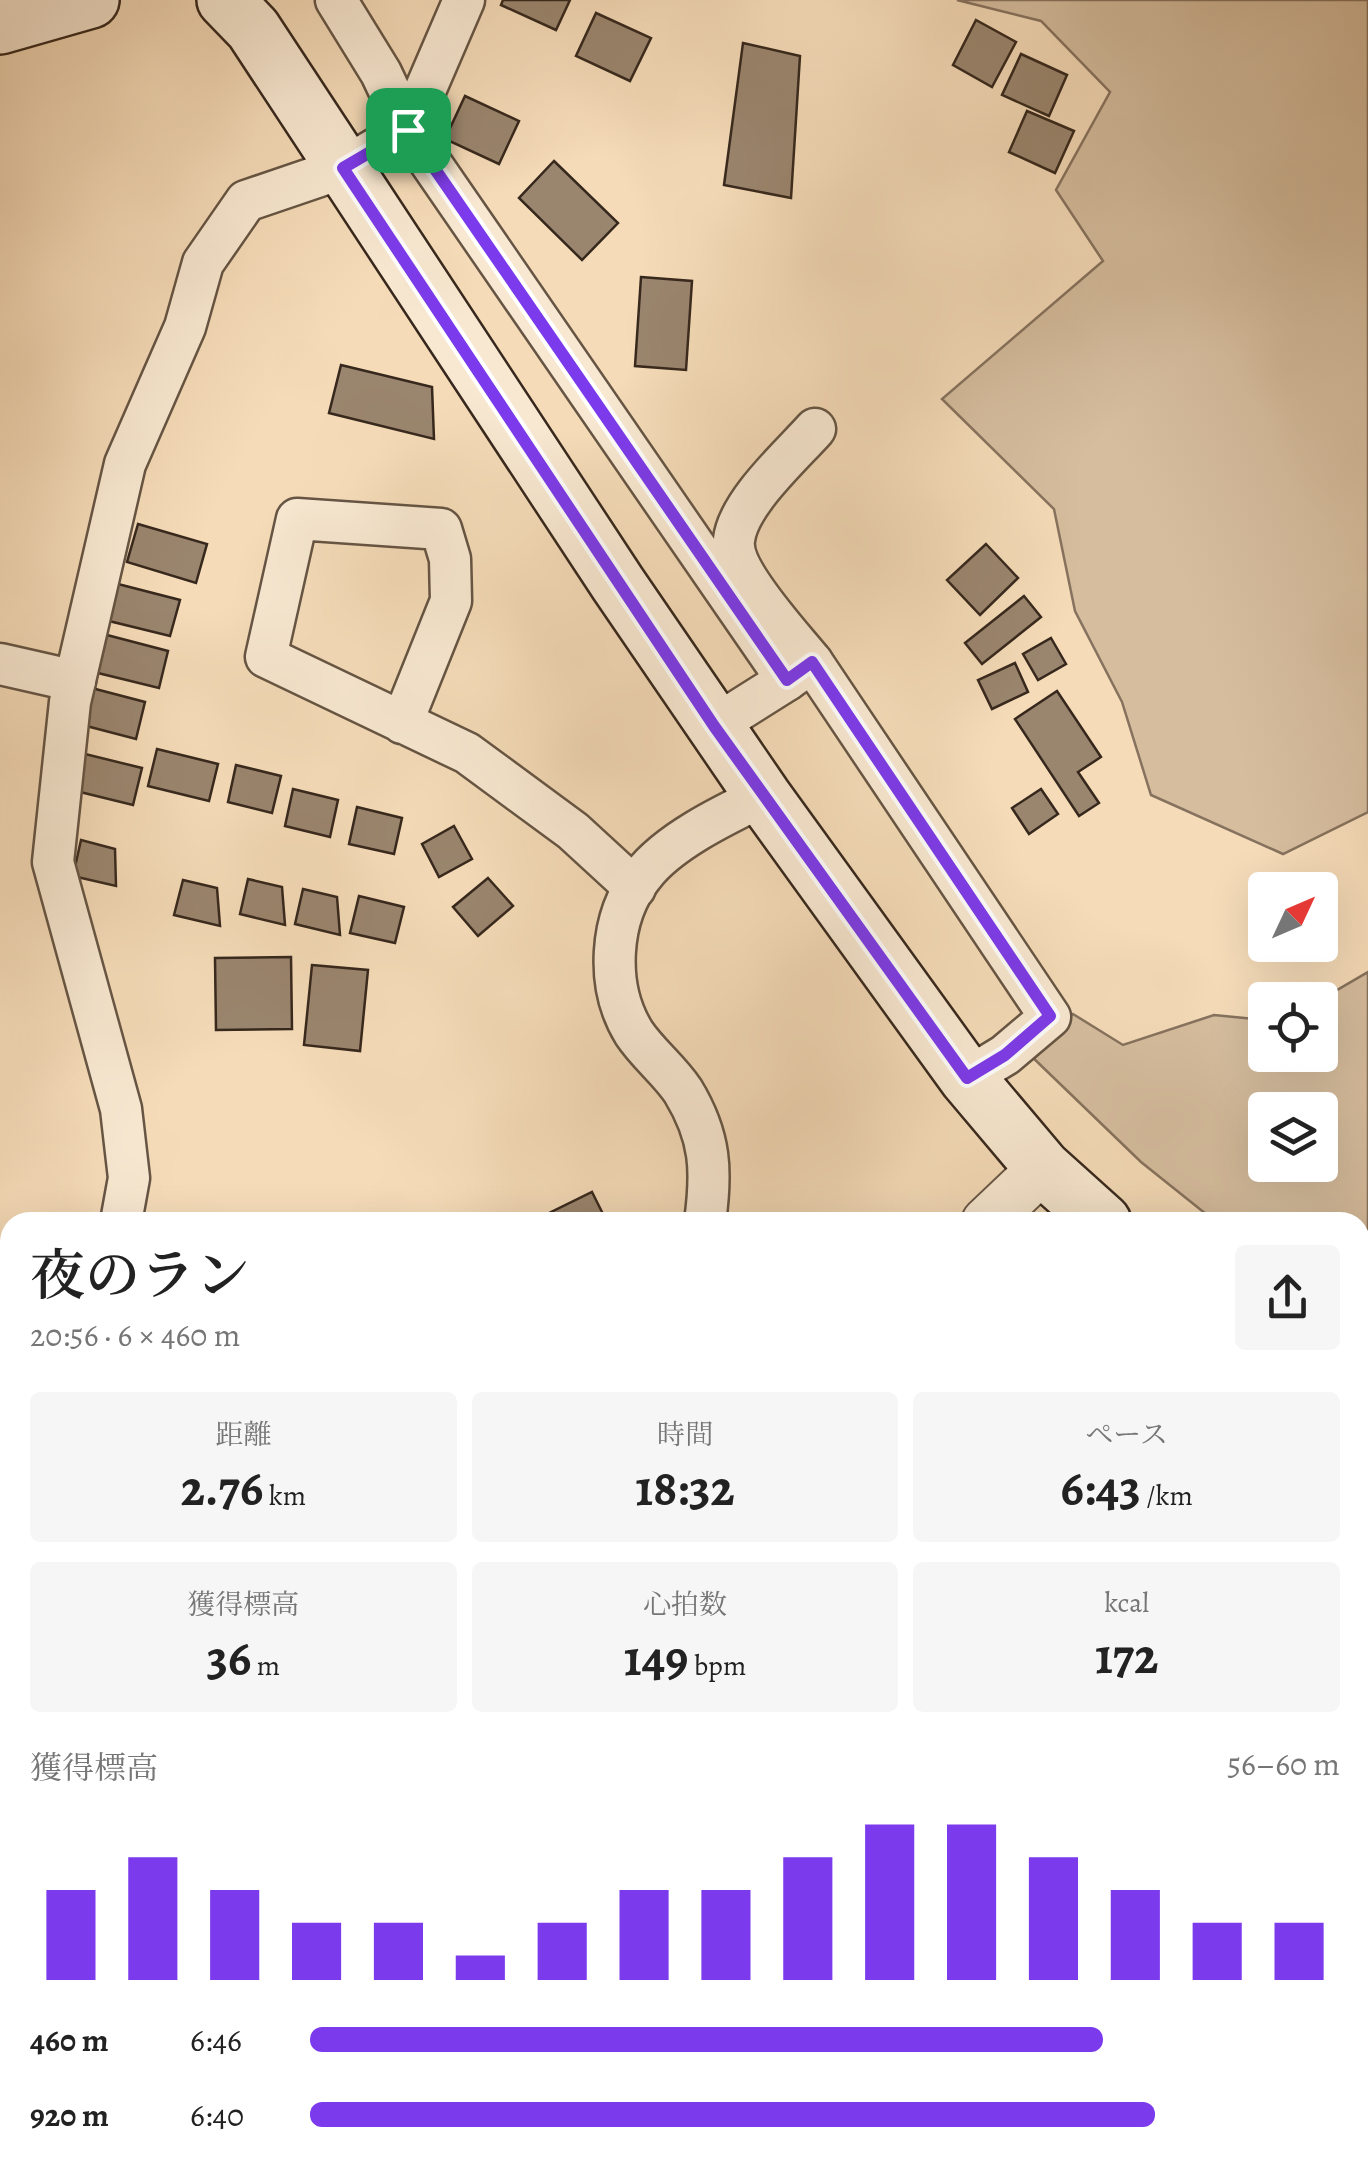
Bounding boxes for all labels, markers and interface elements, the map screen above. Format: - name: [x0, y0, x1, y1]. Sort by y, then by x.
- pin: [366, 88, 451, 173]
- icon: arrive: [381, 103, 436, 158]
- north arrow: [1248, 872, 1338, 962]
- map controls: [1248, 872, 1338, 1182]
- button: locate: [1248, 982, 1338, 1072]
- button: layers: [1248, 1092, 1338, 1182]
- text: 夜のラン: [30, 1238, 250, 1313]
- button: share: [1235, 1245, 1340, 1350]
- text: 20:56 · 6 × 460 m: [30, 1313, 240, 1357]
- text: 距離: [215, 1416, 271, 1454]
- text: 時間: [657, 1416, 713, 1454]
- text: ペース: [1085, 1416, 1168, 1454]
- text: 2.76: [181, 1454, 263, 1522]
- text: 18:32: [635, 1454, 735, 1522]
- text: 6:43: [1061, 1454, 1141, 1522]
- text: km: [263, 1477, 306, 1515]
- text: /km: [1141, 1477, 1193, 1515]
- text: kcal: [1104, 1584, 1149, 1622]
- text: 獲得標高: [187, 1586, 299, 1624]
- text: 心拍数: [643, 1586, 727, 1624]
- text: 172: [1095, 1622, 1158, 1690]
- text: 36: [206, 1624, 251, 1692]
- text: 149: [624, 1624, 688, 1692]
- text: m: [251, 1647, 280, 1685]
- text: bpm: [688, 1647, 746, 1685]
- text: 56–60 m: [1227, 1742, 1340, 1786]
- text: 獲得標高: [30, 1746, 158, 1790]
- text: 460 m: [30, 2018, 108, 2062]
- text: 6:46: [190, 2018, 242, 2062]
- text: 920 m: [30, 2093, 109, 2137]
- text: 6:40: [190, 2093, 244, 2137]

